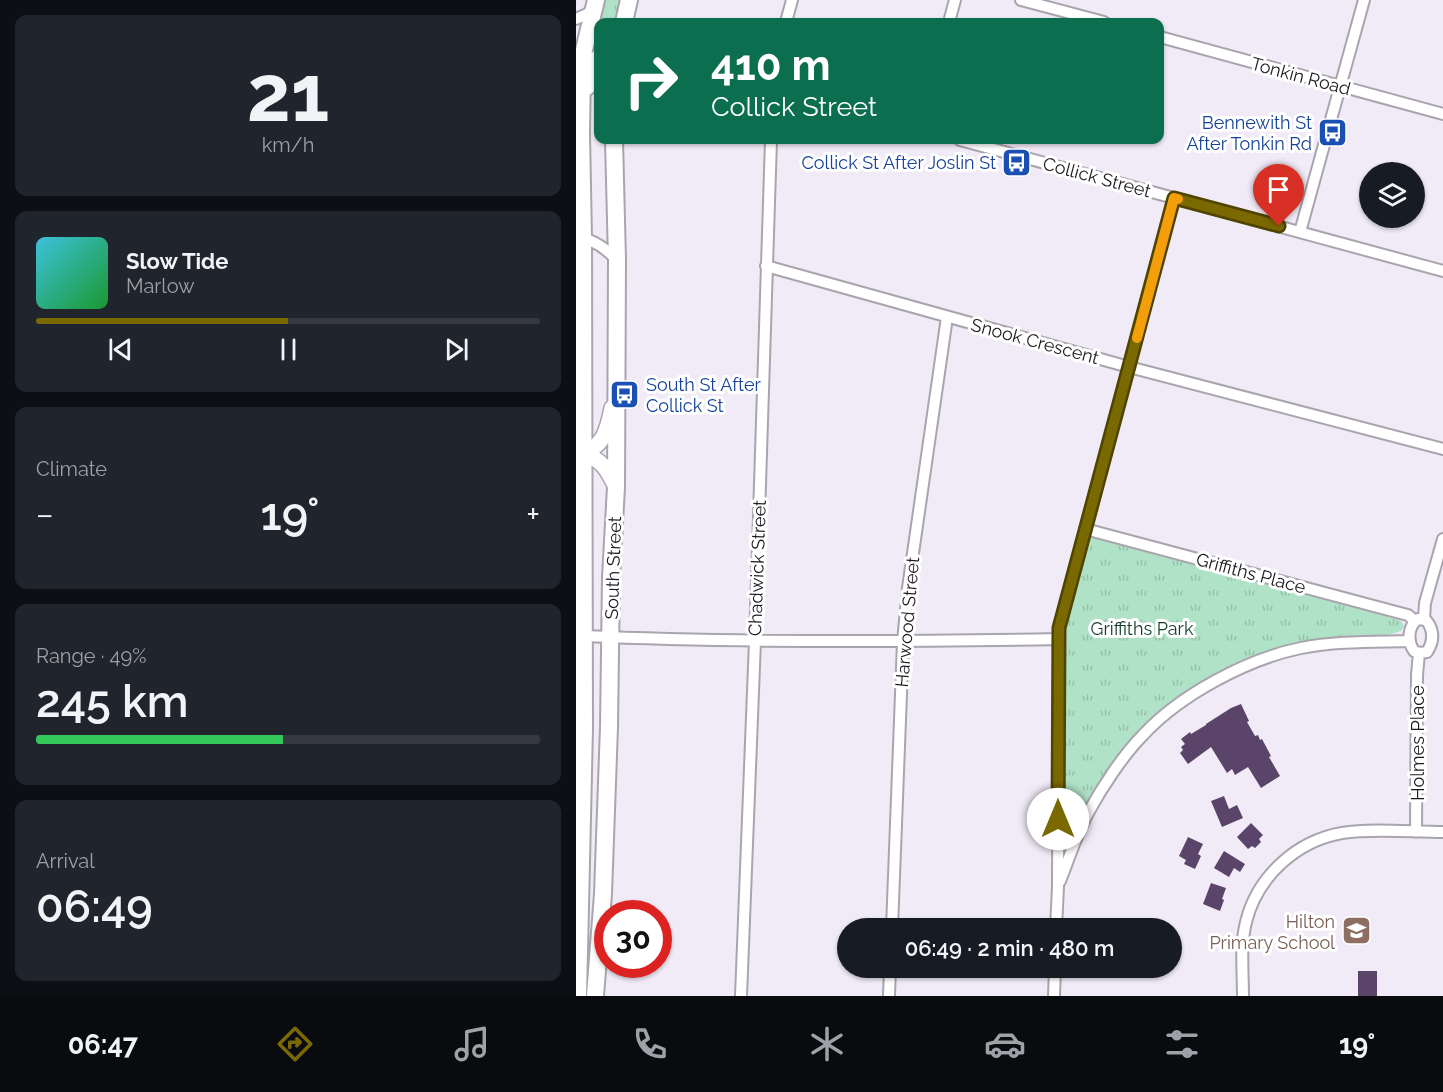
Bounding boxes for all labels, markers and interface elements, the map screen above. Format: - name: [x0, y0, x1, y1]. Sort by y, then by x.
- text: 410 m: [711, 41, 831, 90]
- icon: right: [612, 42, 690, 120]
- text: 21: [247, 48, 329, 139]
- street label: Tonkin Road: [1249, 53, 1353, 99]
- text: Collick Street: [711, 91, 877, 122]
- place label: Bennewith St After Tonkin Rd: [1186, 112, 1312, 154]
- bus stop icon: Bennewith St After Tonkin Rd: [1317, 116, 1349, 148]
- text: km/h: [262, 133, 314, 157]
- bus stop icon: Collick St After Joslin St: [1001, 146, 1033, 178]
- place label: Collick St After Joslin St: [802, 152, 996, 173]
- street label: Collick Street: [1041, 153, 1153, 201]
- map controls: [1359, 162, 1425, 228]
- button: layers: [1359, 162, 1425, 228]
- pin: [1253, 164, 1304, 226]
- icon: arrive: [1262, 173, 1295, 206]
- text: Slow Tide: [126, 248, 228, 274]
- text: Marlow: [126, 274, 195, 298]
- street label: Snook Crescent: [969, 314, 1101, 368]
- icon: previous: [104, 333, 137, 366]
- icon: pause: [272, 333, 305, 366]
- icon: next: [440, 333, 473, 366]
- place label: South St After Collick St: [646, 374, 762, 416]
- bus stop icon: South St After Collick St: [609, 378, 641, 410]
- text: Climate: [36, 457, 107, 481]
- text: 19°: [261, 488, 319, 541]
- text: −: [36, 495, 54, 534]
- text: +: [526, 495, 540, 534]
- street label: Chadwick Street: [744, 500, 770, 636]
- street label: South Street: [601, 516, 625, 620]
- street label: Griffiths Place: [1194, 548, 1308, 598]
- street label: Harwood Street: [891, 556, 923, 688]
- park label: Griffiths Park: [1091, 618, 1194, 639]
- text: Range · 49%: [36, 644, 146, 668]
- text: 245 km: [36, 675, 188, 728]
- street label: Holmes Place: [1407, 685, 1428, 801]
- position arrow: [1026, 787, 1090, 851]
- text: Arrival: [36, 849, 95, 873]
- text: 06:49: [36, 880, 153, 933]
- speed limit sign: 30: [594, 900, 672, 978]
- place label: Hilton Primary School: [1209, 911, 1335, 953]
- school or university icon: Hilton Primary School: [1340, 915, 1372, 947]
- text: 06:49 · 2 min · 480 m: [905, 935, 1114, 961]
- icon: directions: [274, 1023, 316, 1065]
- icon: music: [451, 1023, 493, 1065]
- icon: phone: [629, 1023, 671, 1065]
- icon: climate: [806, 1023, 848, 1065]
- icon: car: [984, 1023, 1026, 1065]
- icon: filters: [1161, 1023, 1203, 1065]
- text: 06:47: [68, 1029, 138, 1060]
- text: 19°: [1339, 1029, 1375, 1060]

